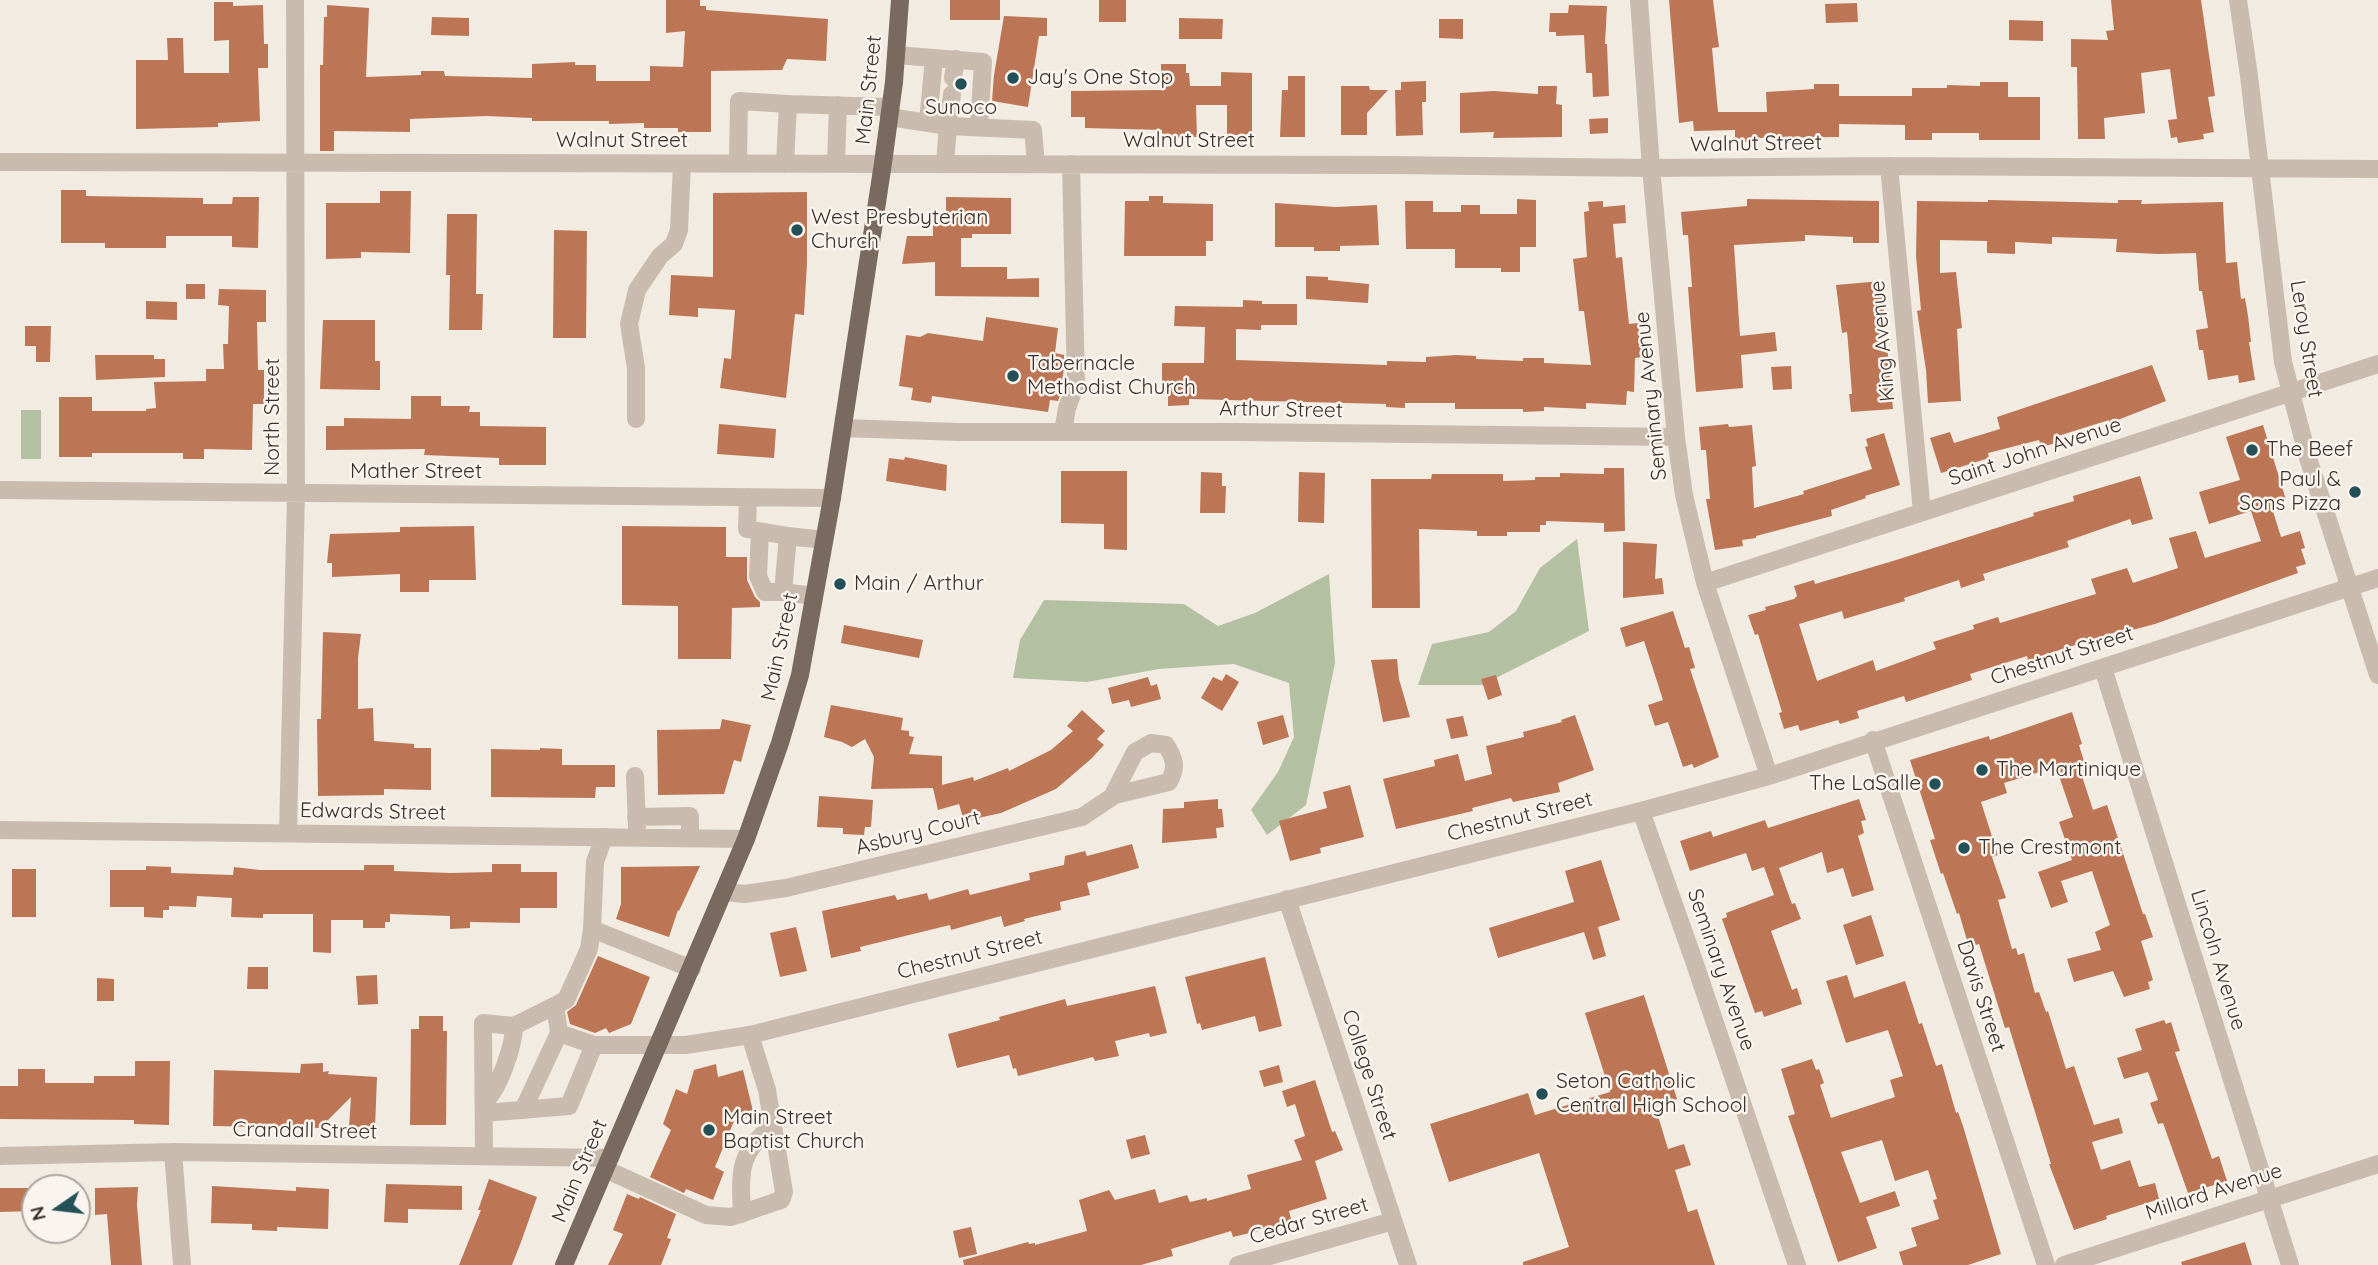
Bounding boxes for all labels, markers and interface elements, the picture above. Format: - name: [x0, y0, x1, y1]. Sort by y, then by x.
- street label: Main Street: [851, 34, 887, 146]
- place label: Jay's One Stop: [1027, 65, 1173, 91]
- marker: Jay's One Stop: [1005, 70, 1021, 86]
- marker: Sunoco: [953, 76, 969, 92]
- place label: Sunoco: [925, 95, 997, 121]
- street label: Walnut Street: [556, 128, 688, 154]
- street label: Walnut Street: [1123, 128, 1255, 154]
- street label: Walnut Street: [1690, 130, 1822, 158]
- place label: West Presbyterian Church: [811, 205, 988, 255]
- marker: West Presbyterian Church: [789, 222, 805, 238]
- street label: King Avenue: [1865, 279, 1901, 403]
- street label: Leroy Street: [2284, 279, 2328, 399]
- street label: Seminary Avenue: [1630, 310, 1672, 482]
- place label: Tabernacle Methodist Church: [1027, 351, 1196, 401]
- street label: North Street: [260, 358, 286, 476]
- marker: Tabernacle Methodist Church: [1005, 368, 1021, 384]
- street label: Arthur Street: [1219, 396, 1343, 424]
- street label: Saint John Avenue: [1945, 412, 2125, 492]
- place label: The Beef: [2266, 437, 2353, 463]
- marker: The Beef: [2244, 442, 2260, 458]
- street label: Mather Street: [350, 459, 482, 485]
- place label: Paul & Sons Pizza: [2239, 467, 2341, 517]
- marker: Paul & Sons Pizza: [2347, 484, 2363, 500]
- place label: Main / Arthur: [854, 571, 984, 597]
- marker: Main / Arthur: [832, 576, 848, 592]
- street label: Main Street: [756, 591, 804, 703]
- street label: Chestnut Street: [1987, 621, 2137, 691]
- place label: The Martinique: [1996, 757, 2141, 783]
- marker: The Martinique: [1974, 762, 1990, 778]
- place label: The LaSalle: [1809, 771, 1921, 797]
- marker: The LaSalle: [1927, 776, 1943, 792]
- street label: Chestnut Street: [1445, 787, 1595, 847]
- street label: Edwards Street: [300, 798, 446, 826]
- street label: Asbury Court: [853, 805, 983, 861]
- place label: The Crestmont: [1978, 835, 2121, 861]
- marker: The Crestmont: [1956, 840, 1972, 856]
- street label: Seminary Avenue: [1681, 886, 1761, 1054]
- street label: Lincoln Avenue: [2185, 887, 2251, 1033]
- street label: Chestnut Street: [895, 925, 1045, 985]
- street label: Davis Street: [1951, 937, 2011, 1055]
- street label: College Street: [1336, 1007, 1402, 1143]
- place label: Seton Catholic Central High School: [1556, 1069, 1747, 1119]
- marker: Seton Catholic Central High School: [1534, 1086, 1550, 1102]
- place label: Main Street Baptist Church: [723, 1105, 864, 1155]
- street label: Main Street: [547, 1116, 613, 1226]
- street label: Crandall Street: [232, 1117, 378, 1145]
- marker: Main Street Baptist Church: [701, 1122, 717, 1138]
- street label: Millard Avenue: [2143, 1158, 2285, 1226]
- north arrow: [21, 1174, 91, 1244]
- street label: Cedar Street: [1247, 1192, 1371, 1250]
- text: N: [24, 1204, 51, 1223]

